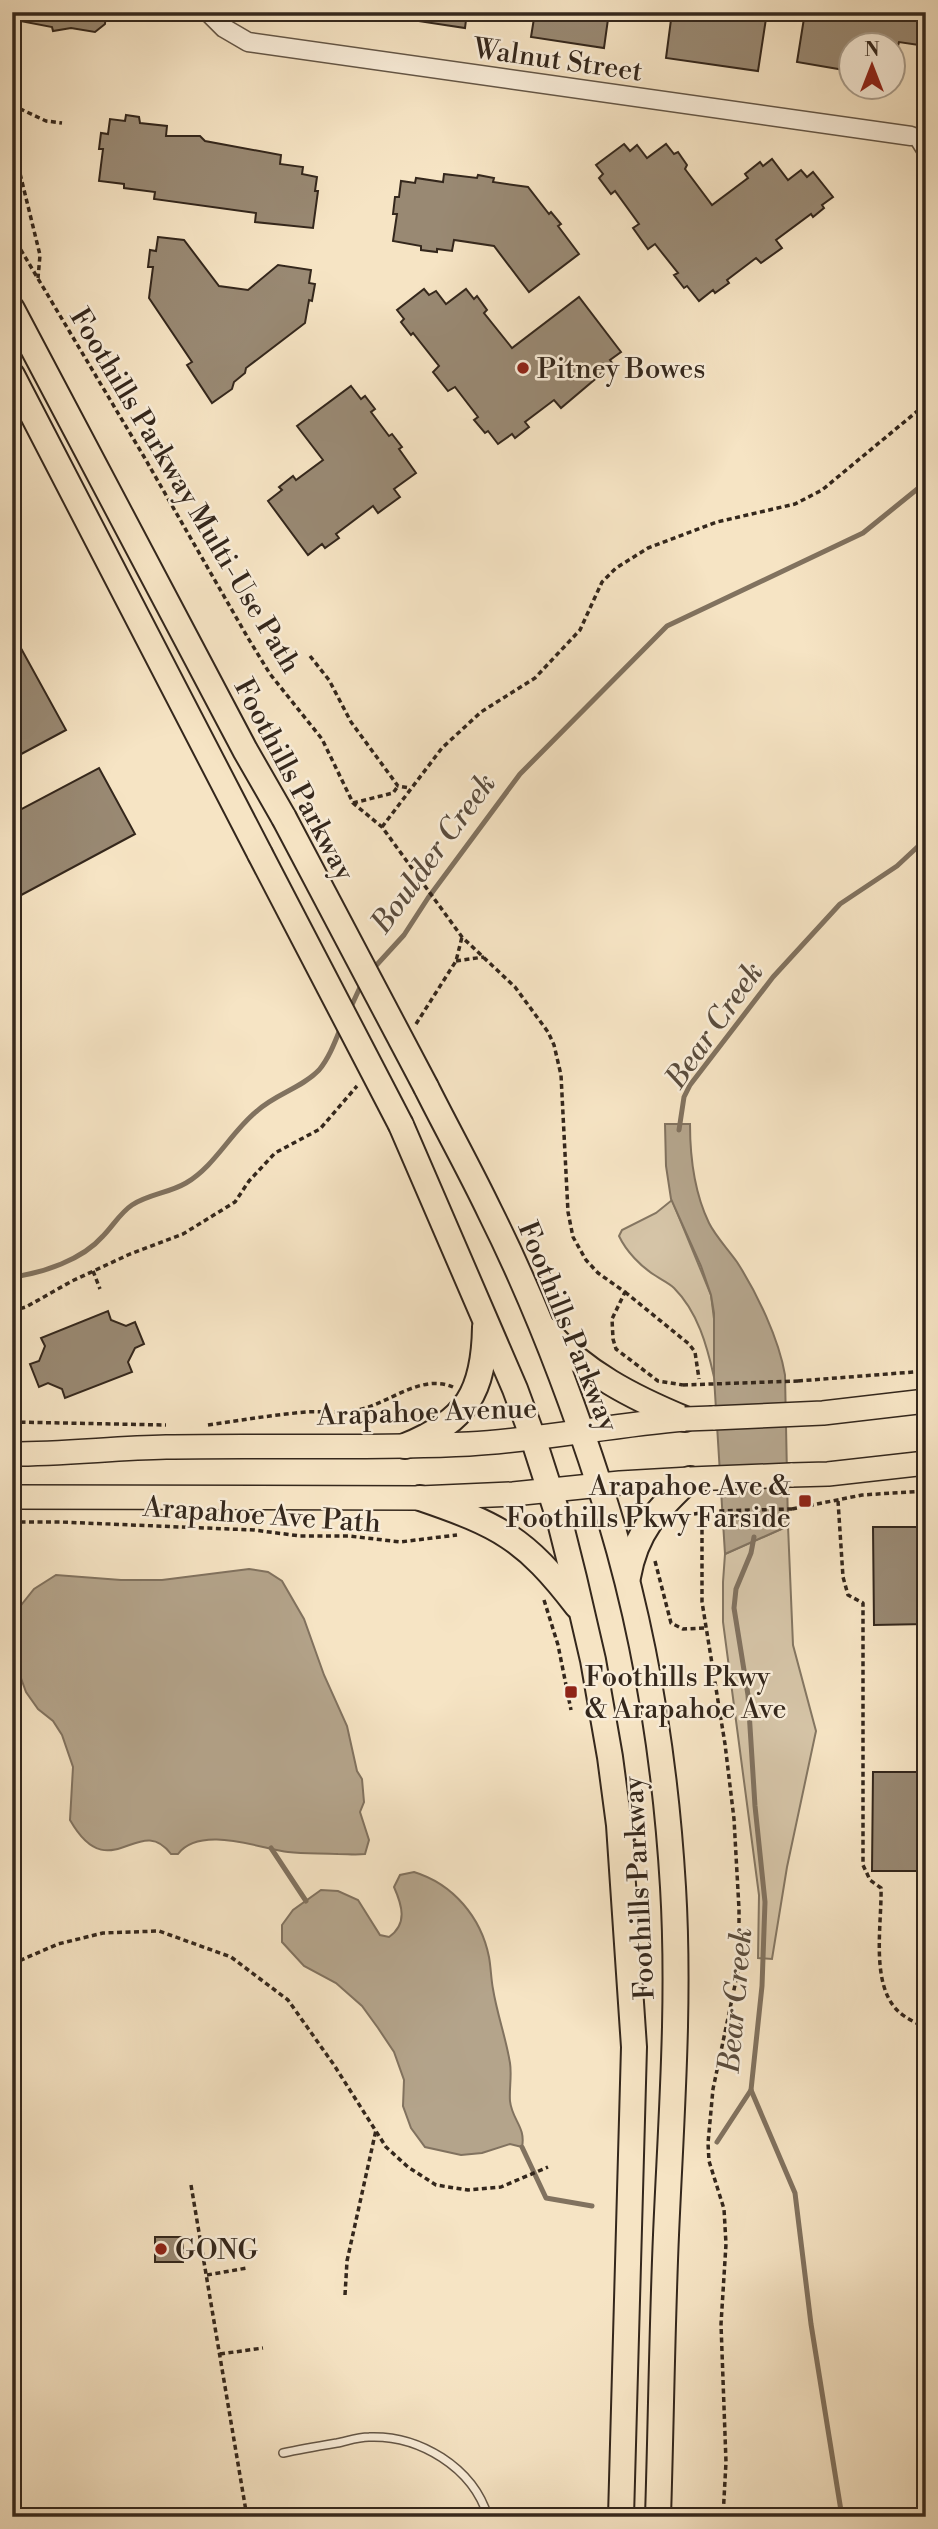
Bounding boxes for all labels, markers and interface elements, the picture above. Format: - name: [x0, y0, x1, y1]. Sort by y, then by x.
- street label: Walnut Street: [470, 31, 645, 90]
- north arrow: [836, 32, 906, 102]
- text: N: [864, 38, 880, 62]
- street label: Foothills Parkway Multi-Use Path: [62, 302, 308, 680]
- place label: Pitney Bowes: [537, 352, 706, 387]
- marker: Pitney Bowes: [515, 360, 531, 376]
- street label: Foothills Parkway: [226, 673, 362, 887]
- water label: Boulder Creek: [362, 766, 505, 942]
- water label: Bear Creek: [657, 955, 772, 1097]
- street label: Foothills Parkway: [509, 1216, 626, 1437]
- street label: Arapahoe Avenue: [315, 1391, 538, 1434]
- place label: Arapahoe Ave & Foothills Pkwy Farside: [506, 1469, 792, 1536]
- street label: Arapahoe Ave Path: [141, 1490, 382, 1541]
- marker: Arapahoe Ave & Foothills Pkwy Farside: [797, 1493, 813, 1509]
- place label: Foothills Pkwy & Arapahoe Ave: [585, 1660, 787, 1727]
- marker: Foothills Pkwy & Arapahoe Ave: [563, 1684, 579, 1700]
- street label: Foothills Parkway: [616, 1775, 663, 2001]
- water label: Bear Creek: [711, 1926, 761, 2076]
- place label: GONG: [175, 2233, 258, 2268]
- marker: GONG: [153, 2241, 169, 2257]

